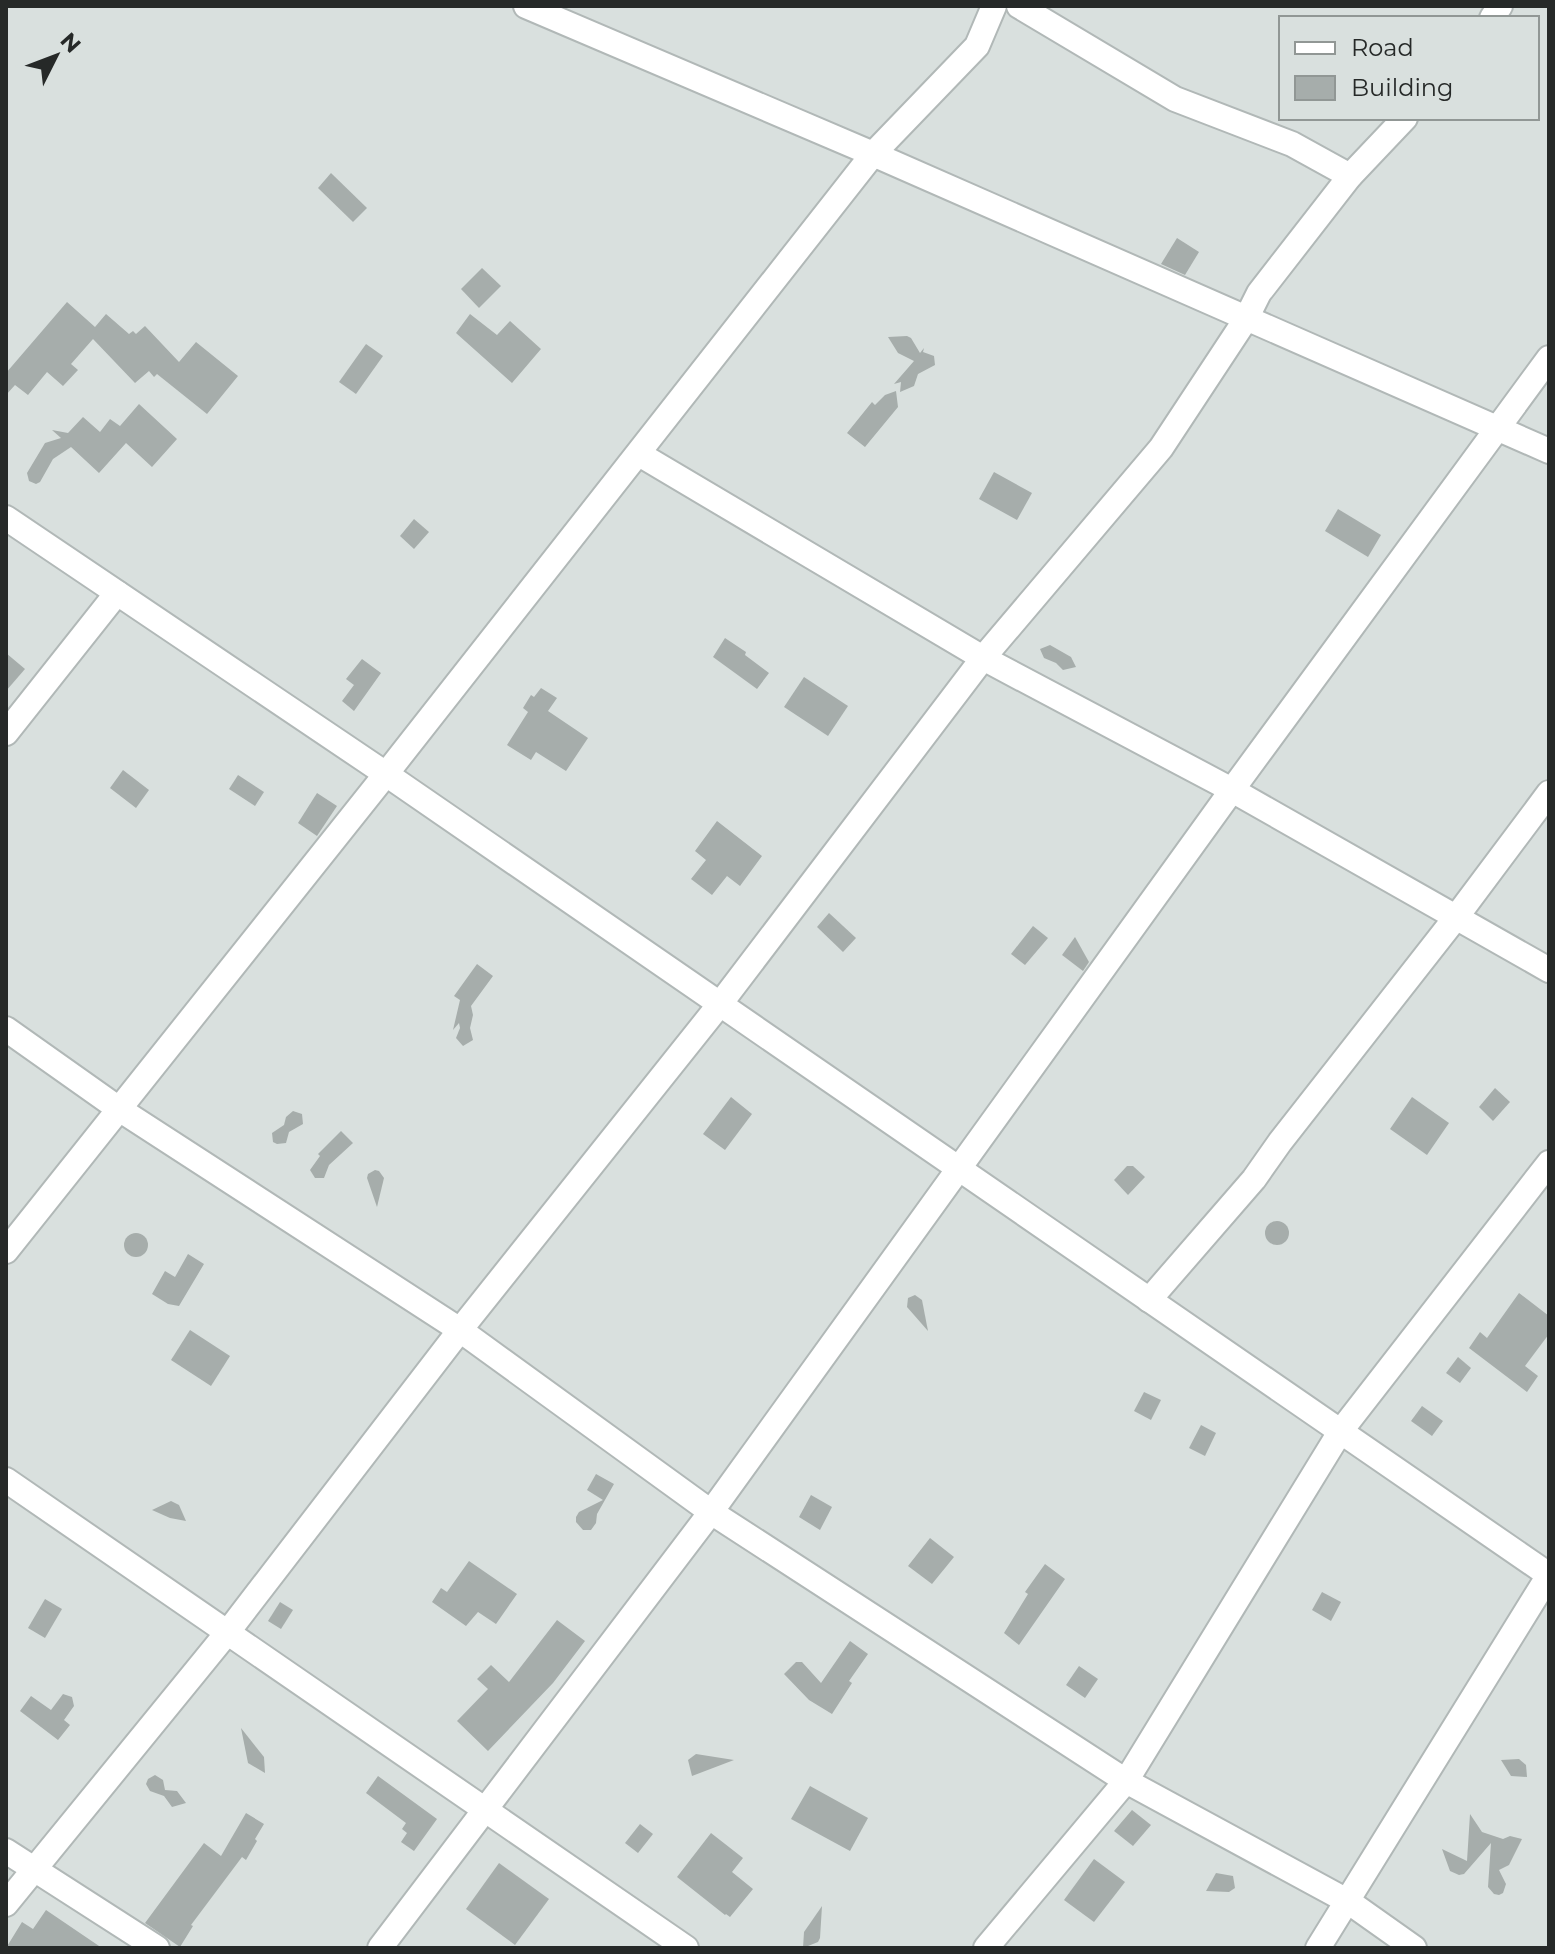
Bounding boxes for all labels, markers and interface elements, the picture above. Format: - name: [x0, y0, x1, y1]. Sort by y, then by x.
- north arrow: [16, 16, 96, 96]
- legend: [1279, 16, 1539, 120]
- text: N: [55, 27, 86, 59]
- text: Road: [1351, 33, 1414, 62]
- text: Building: [1351, 73, 1454, 102]

